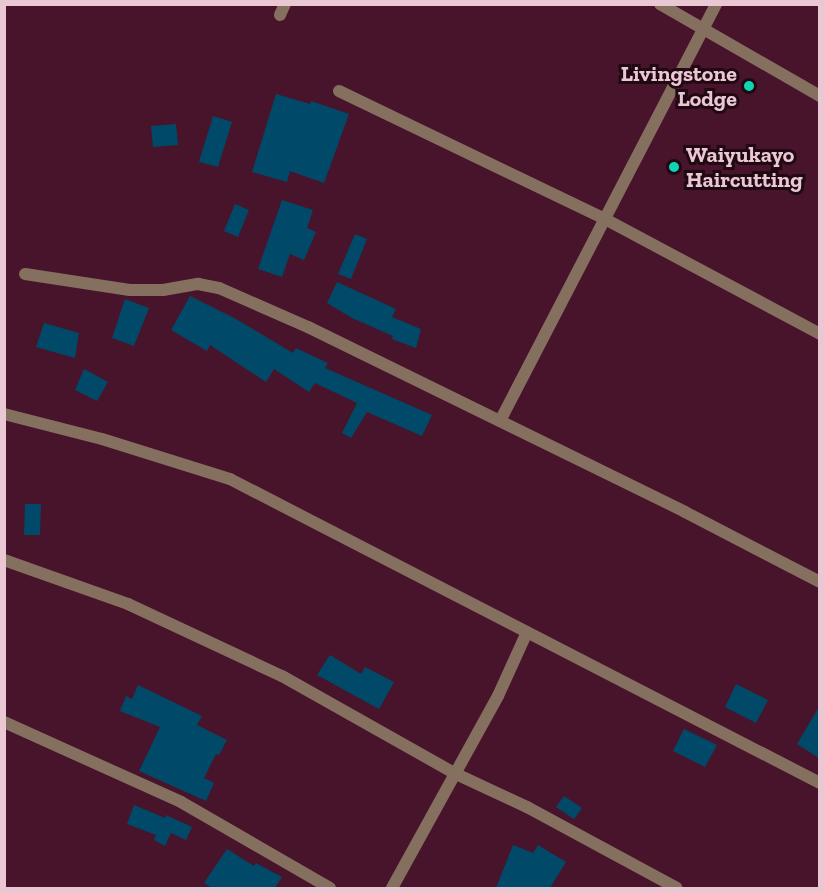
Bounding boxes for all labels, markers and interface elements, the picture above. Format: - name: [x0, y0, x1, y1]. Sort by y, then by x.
- place label: Livingstone Lodge: [621, 60, 737, 112]
- marker: Livingstone Lodge: [742, 79, 756, 93]
- place label: Waiyukayo Haircutting: [686, 141, 803, 192]
- marker: Waiyukayo Haircutting: [667, 160, 681, 174]

